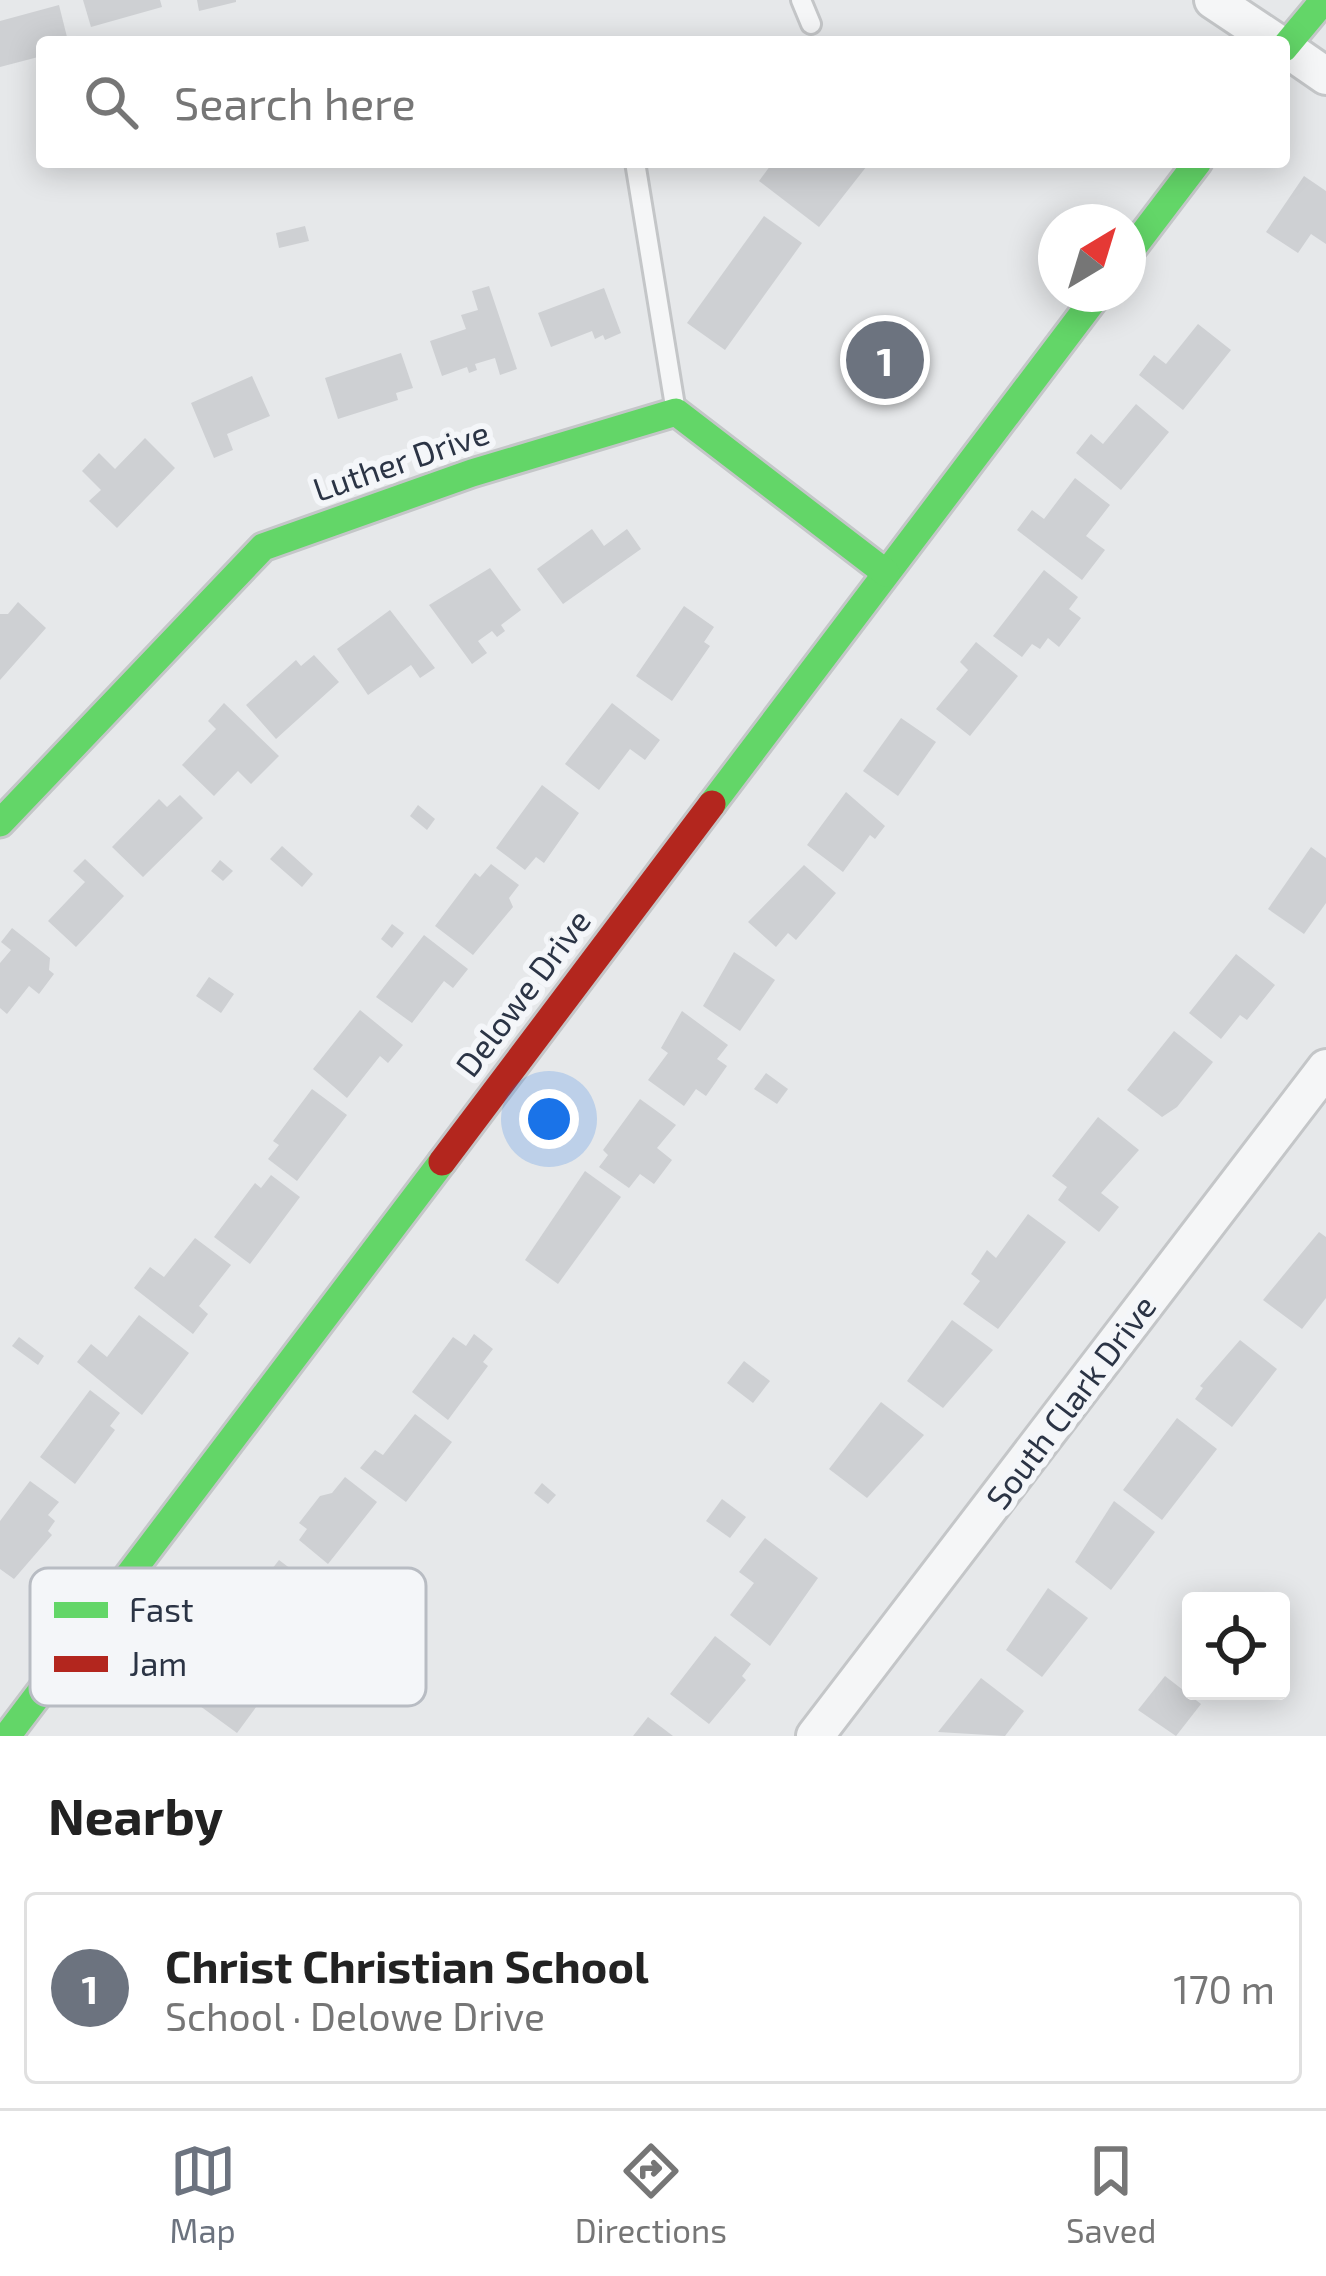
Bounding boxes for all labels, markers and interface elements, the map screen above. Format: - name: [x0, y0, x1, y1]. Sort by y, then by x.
- search box: [36, 36, 1290, 168]
- icon: search: [78, 69, 144, 135]
- text: Search here: [174, 75, 416, 129]
- north arrow: [1038, 204, 1146, 312]
- pin: 1: [846, 315, 924, 405]
- street label: Luther Drive: [307, 411, 494, 509]
- street label: Delowe Drive: [446, 901, 598, 1084]
- your location: [519, 1089, 579, 1149]
- street label: South Clark Drive: [977, 1287, 1164, 1516]
- legend: [30, 1568, 426, 1706]
- text: Fast: [129, 1589, 193, 1629]
- map controls: [1182, 1592, 1290, 1700]
- button: locate: [1182, 1592, 1290, 1700]
- text: Jam: [129, 1643, 187, 1683]
- text: Nearby: [48, 1784, 223, 1845]
- text: Christ Christian School: [165, 1938, 649, 1992]
- text: 1: [82, 1965, 98, 2012]
- text: 170 m: [1173, 1965, 1275, 2012]
- text: School · Delowe Drive: [165, 1992, 545, 2039]
- tab: Map: [170, 2138, 236, 2250]
- tab: Directions: [575, 2138, 727, 2250]
- tab: Saved: [1066, 2138, 1156, 2250]

